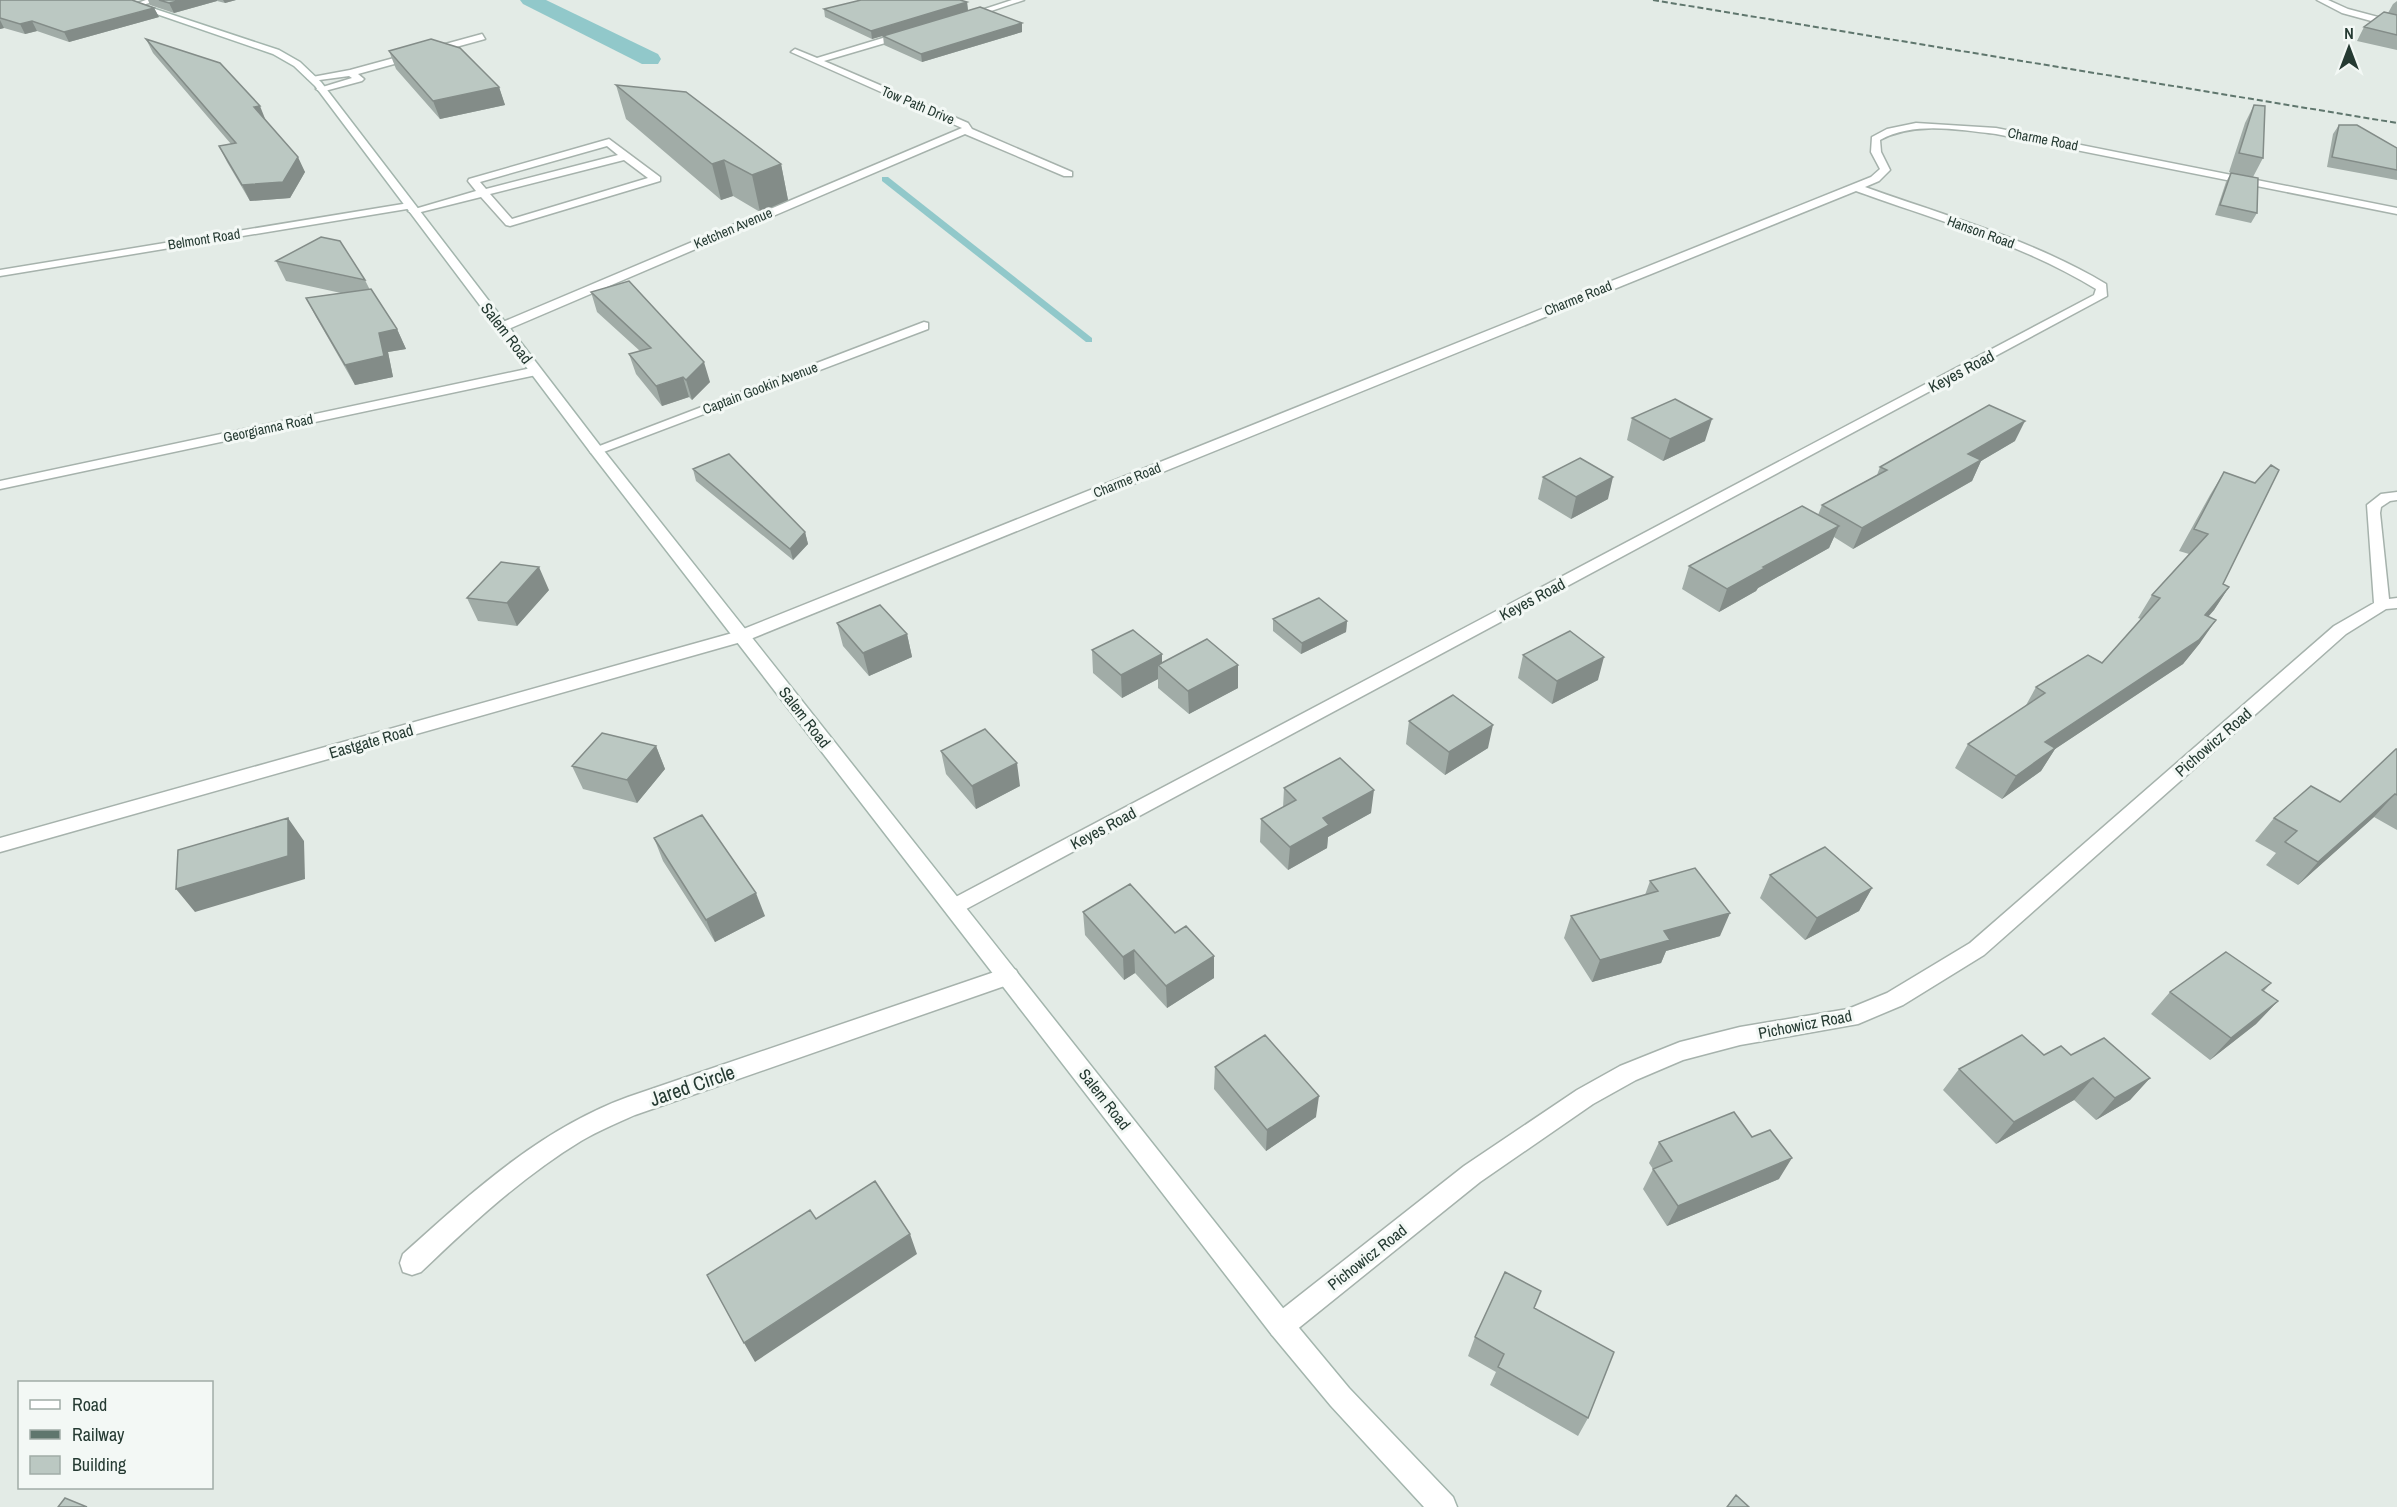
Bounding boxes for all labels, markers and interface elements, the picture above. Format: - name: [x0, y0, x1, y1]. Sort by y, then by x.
- north arrow: [2319, 18, 2379, 78]
- text: N: [2344, 22, 2354, 44]
- street label: Tow Path Drive: [879, 82, 957, 128]
- street label: Charme Road: [2006, 123, 2080, 155]
- street label: Ketchen Avenue: [691, 203, 775, 253]
- street label: Hanson Road: [1945, 212, 2017, 252]
- street label: Belmont Road: [167, 224, 241, 254]
- street label: Charme Road: [1541, 276, 1615, 320]
- street label: Salem Road: [476, 298, 538, 368]
- street label: Keyes Road: [1924, 345, 1998, 397]
- street label: Captain Gookin Avenue: [700, 358, 820, 418]
- street label: Georgianna Road: [221, 410, 315, 446]
- street label: Charme Road: [1090, 458, 1164, 502]
- street label: Keyes Road: [1495, 573, 1569, 625]
- street label: Salem Road: [774, 682, 836, 752]
- street label: Pichowicz Road: [2170, 703, 2256, 781]
- street label: Eastgate Road: [326, 718, 416, 764]
- street label: Keyes Road: [1066, 802, 1140, 854]
- street label: Pichowicz Road: [1756, 1004, 1854, 1044]
- street label: Jared Circle: [646, 1058, 738, 1112]
- street label: Salem Road: [1074, 1064, 1136, 1134]
- street label: Pichowicz Road: [1323, 1219, 1411, 1295]
- legend: [18, 1381, 213, 1489]
- text: Road: [72, 1392, 107, 1417]
- text: Railway: [72, 1422, 125, 1447]
- text: Building: [72, 1452, 127, 1477]

